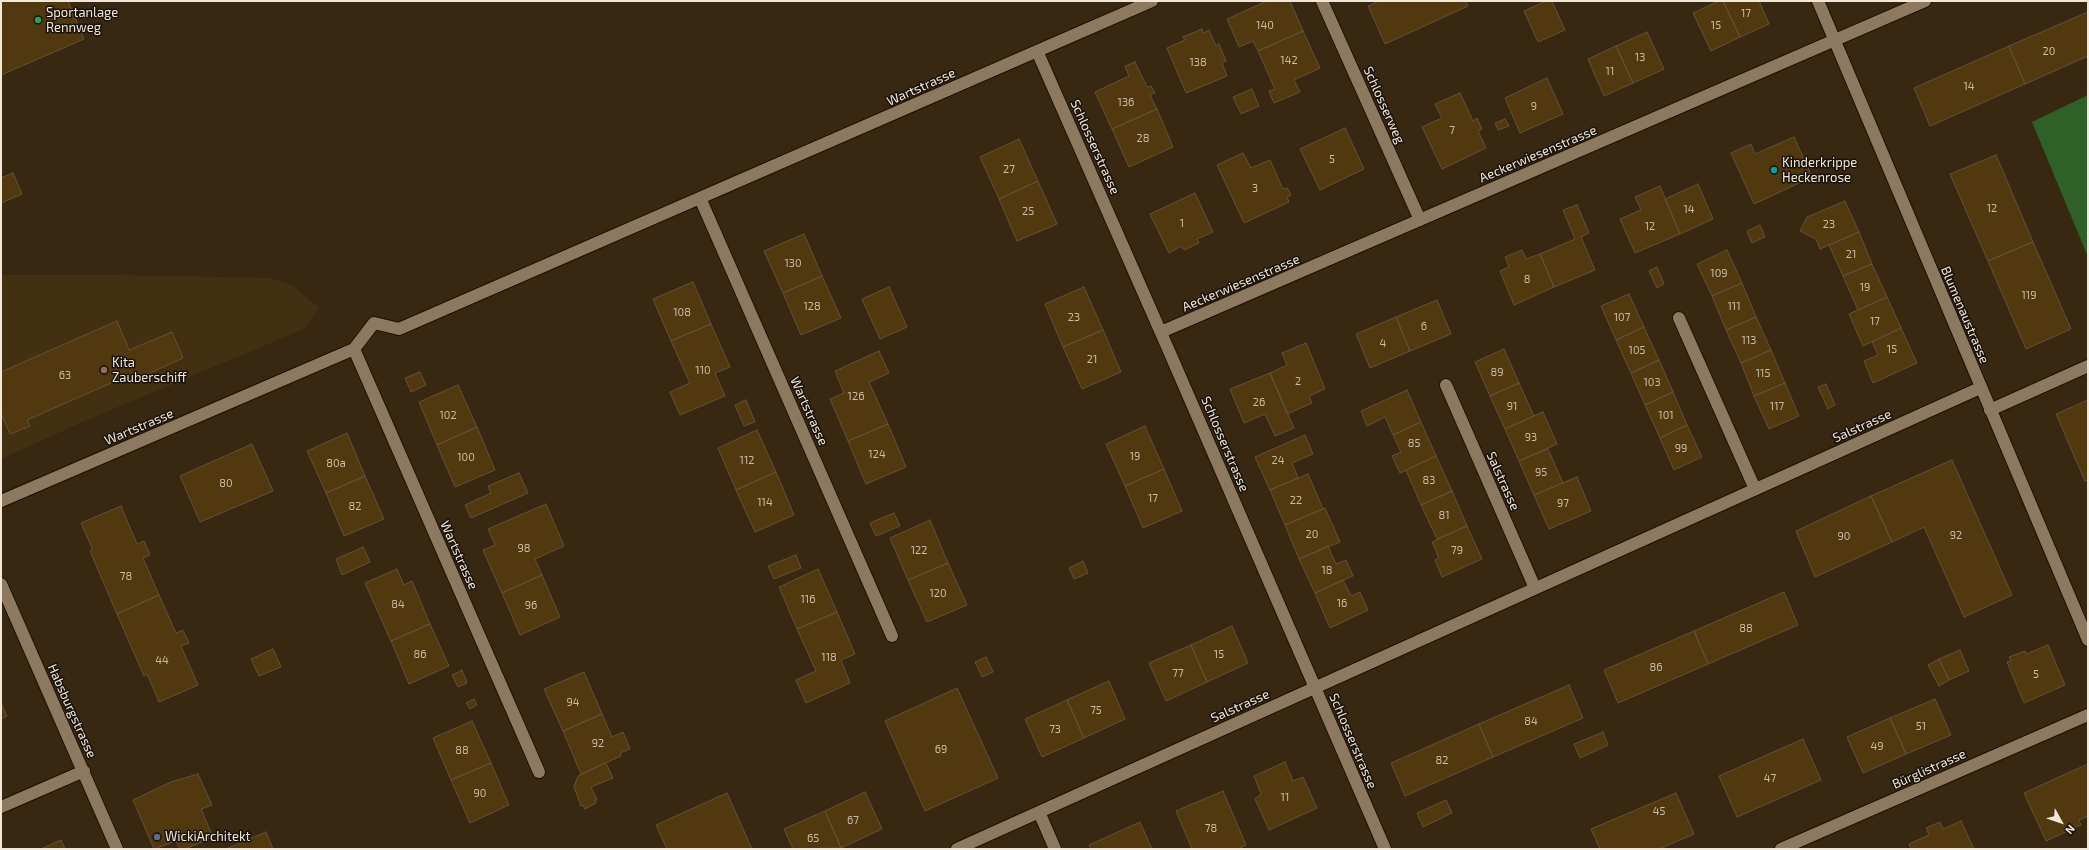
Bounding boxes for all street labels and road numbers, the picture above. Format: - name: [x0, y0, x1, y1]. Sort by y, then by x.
- street label: Schlosserweg: [1360, 64, 1408, 146]
- street label: Wartstrasse: [884, 65, 958, 109]
- street label: Schlosserstrasse: [1067, 97, 1123, 197]
- street label: Aeckerwiesenstrasse: [1477, 122, 1599, 186]
- street label: Aeckerwiesenstrasse: [1180, 251, 1302, 315]
- street label: Blumenaustrasse: [1938, 264, 1992, 366]
- street label: Wartstrasse: [787, 374, 831, 448]
- street label: Schlosserstrasse: [1198, 394, 1252, 494]
- street label: Wartstrasse: [102, 405, 176, 449]
- street label: Salstrasse: [1830, 406, 1894, 446]
- street label: Salstrasse: [1483, 449, 1523, 513]
- street label: Wartstrasse: [437, 518, 481, 592]
- street label: Habsburgstrasse: [44, 662, 100, 760]
- street label: Salstrasse: [1208, 686, 1272, 726]
- street label: Schlosserstrasse: [1326, 691, 1380, 791]
- street label: Bürglistrasse: [1890, 746, 1968, 792]

